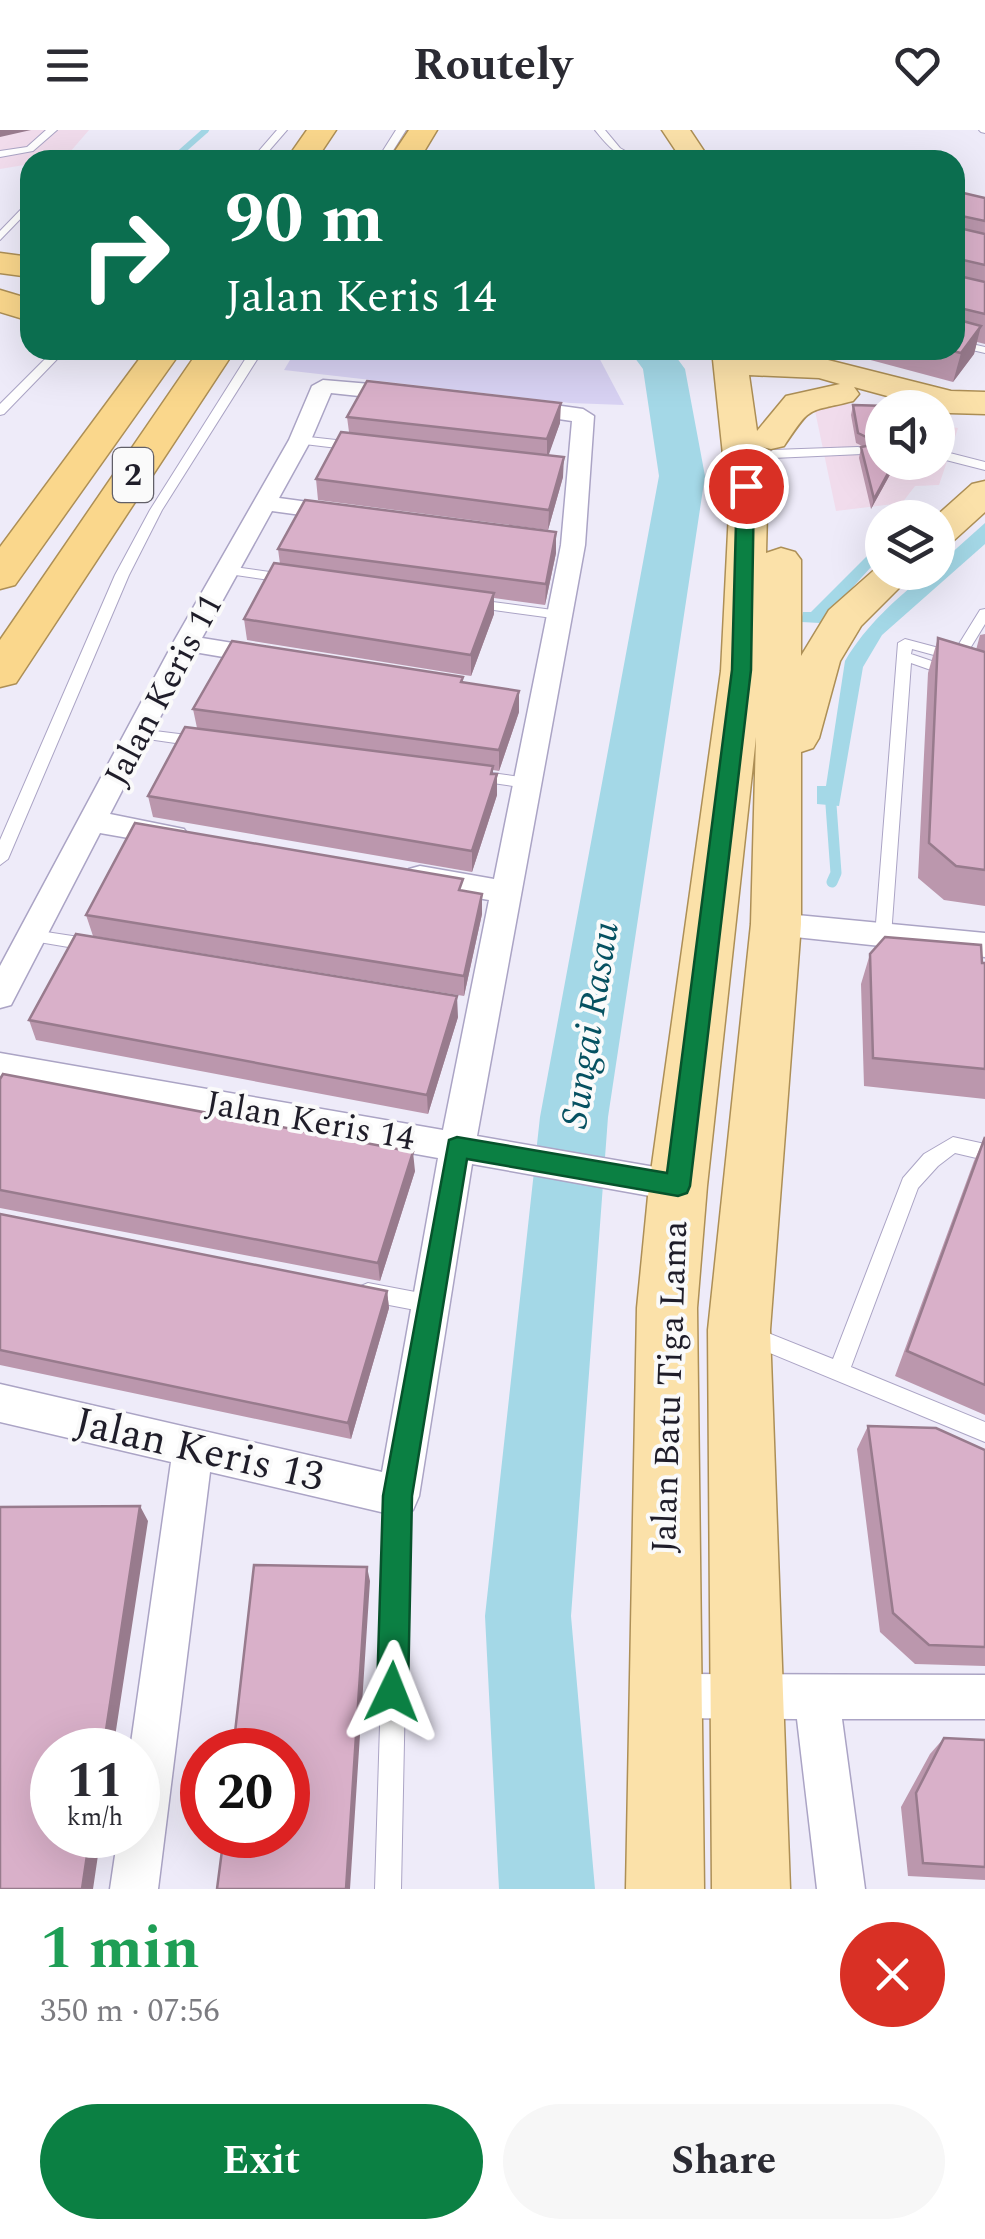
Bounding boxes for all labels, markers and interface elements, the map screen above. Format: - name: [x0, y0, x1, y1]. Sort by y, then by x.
- text: Routely: [413, 31, 572, 100]
- icon: menu: [40, 38, 95, 93]
- icon: heart: [890, 38, 945, 93]
- text: 90 m: [225, 167, 384, 273]
- icon: right: [60, 190, 190, 320]
- text: Jalan Keris 14: [225, 263, 497, 332]
- map controls: [865, 390, 955, 590]
- button: sound: [865, 390, 955, 480]
- pin: [704, 444, 789, 529]
- road number: 2: [113, 448, 153, 502]
- icon: arrive: [719, 459, 774, 514]
- button: layers: [865, 500, 955, 590]
- street label: Jalan Keris 11: [91, 584, 237, 796]
- water label: Sungai Rasau: [546, 917, 636, 1132]
- street label: Jalan Keris 14: [201, 1077, 419, 1166]
- street label: Jalan Batu Tiga Lama: [638, 1220, 702, 1554]
- street label: Jalan Keris 13: [68, 1391, 330, 1509]
- position arrow: [340, 1640, 444, 1744]
- speed limit sign: 20: [180, 1728, 310, 1858]
- text: 11: [67, 1743, 123, 1819]
- text: km/h: [67, 1799, 123, 1837]
- text: 1 min: [40, 1903, 200, 1995]
- button: close: [840, 1922, 945, 2027]
- text: 350 m · 07:56: [40, 1987, 220, 2036]
- button: Exit: [40, 2104, 483, 2219]
- button: Share: [503, 2104, 945, 2219]

